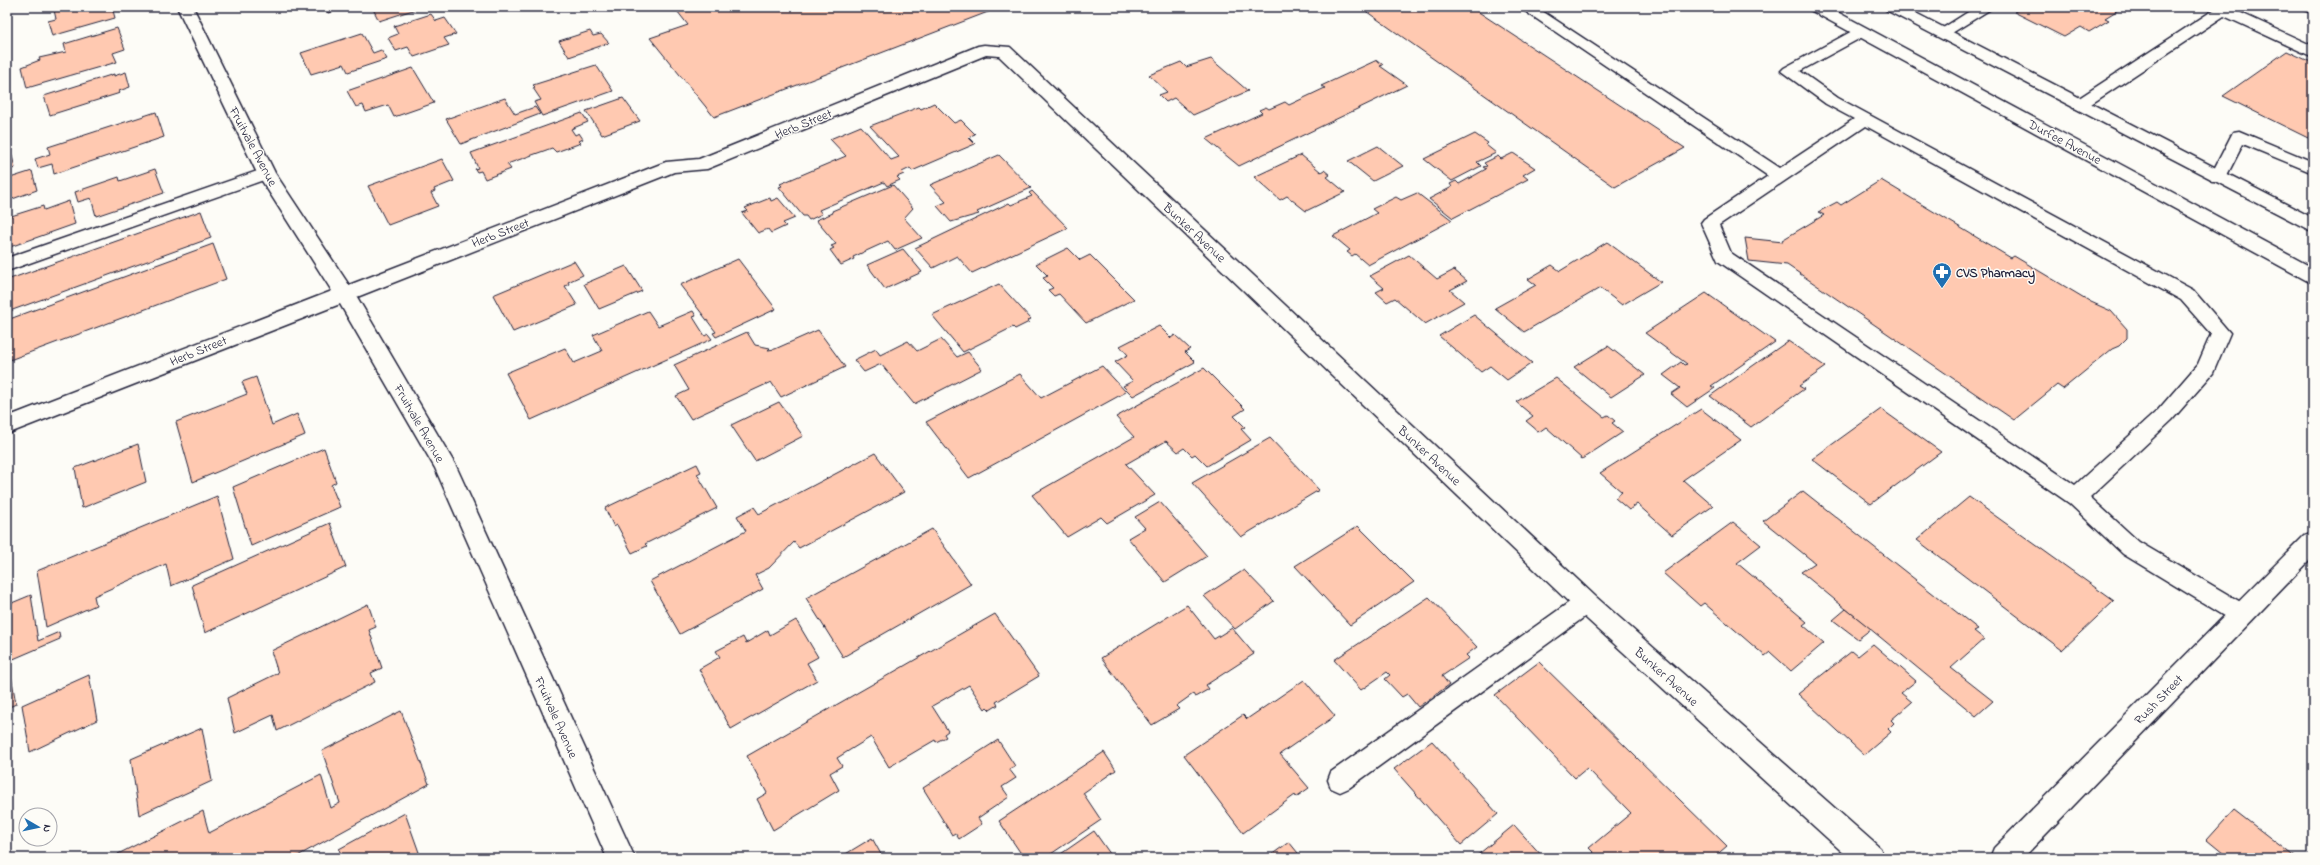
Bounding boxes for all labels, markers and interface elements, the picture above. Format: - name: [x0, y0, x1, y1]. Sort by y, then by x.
- street label: Fruitvale Avenue: [223, 103, 282, 190]
- street label: Herb Street: [772, 104, 836, 144]
- street label: Durfee Avenue: [2023, 115, 2105, 170]
- street label: Bunker Avenue: [1157, 198, 1230, 268]
- street label: Herb Street: [469, 214, 533, 253]
- pharmacy icon: CVS Pharmacy: [1931, 261, 1953, 289]
- place label: CVS Pharmacy: [1956, 264, 2035, 285]
- street label: Herb Street: [167, 331, 231, 371]
- street label: Fruitvale Avenue: [388, 380, 449, 467]
- street label: Bunker Avenue: [1392, 421, 1465, 491]
- street label: Bunker Avenue: [1629, 643, 1702, 711]
- street label: Rush Street: [2130, 670, 2188, 729]
- street label: Fruitvale Avenue: [529, 673, 582, 762]
- north arrow: [18, 807, 58, 847]
- text: N: [38, 823, 55, 833]

